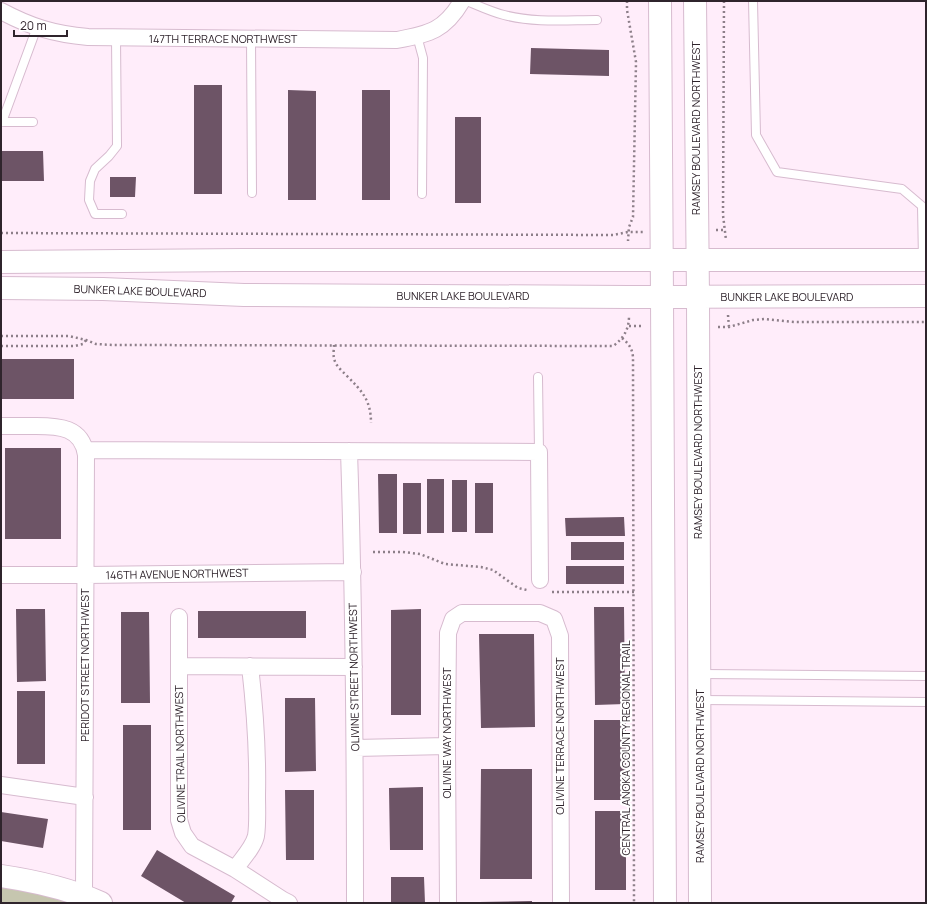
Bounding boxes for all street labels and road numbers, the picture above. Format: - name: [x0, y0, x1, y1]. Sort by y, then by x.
- street label: 147TH TERRACE NORTHWEST: [149, 31, 298, 46]
- street label: RAMSEY BOULEVARD NORTHWEST: [688, 41, 703, 215]
- street label: BUNKER LAKE BOULEVARD: [73, 281, 207, 300]
- street label: BUNKER LAKE BOULEVARD: [397, 288, 529, 303]
- street label: BUNKER LAKE BOULEVARD: [721, 289, 853, 304]
- street label: RAMSEY BOULEVARD NORTHWEST: [690, 365, 705, 539]
- street label: 146TH AVENUE NORTHWEST: [105, 565, 249, 582]
- street label: PERIDOT STREET NORTHWEST: [77, 588, 92, 742]
- street label: OLIVINE STREET NORTHWEST: [345, 602, 362, 751]
- street label: CENTRAL ANOKA COUNTY REGIONAL TRAIL: [618, 640, 633, 855]
- street label: OLIVINE TERRACE NORTHWEST: [552, 657, 567, 815]
- street label: OLIVINE WAY NORTHWEST: [439, 667, 454, 799]
- street label: OLIVINE TRAIL NORTHWEST: [171, 685, 188, 823]
- street label: RAMSEY BOULEVARD NORTHWEST: [692, 689, 707, 863]

